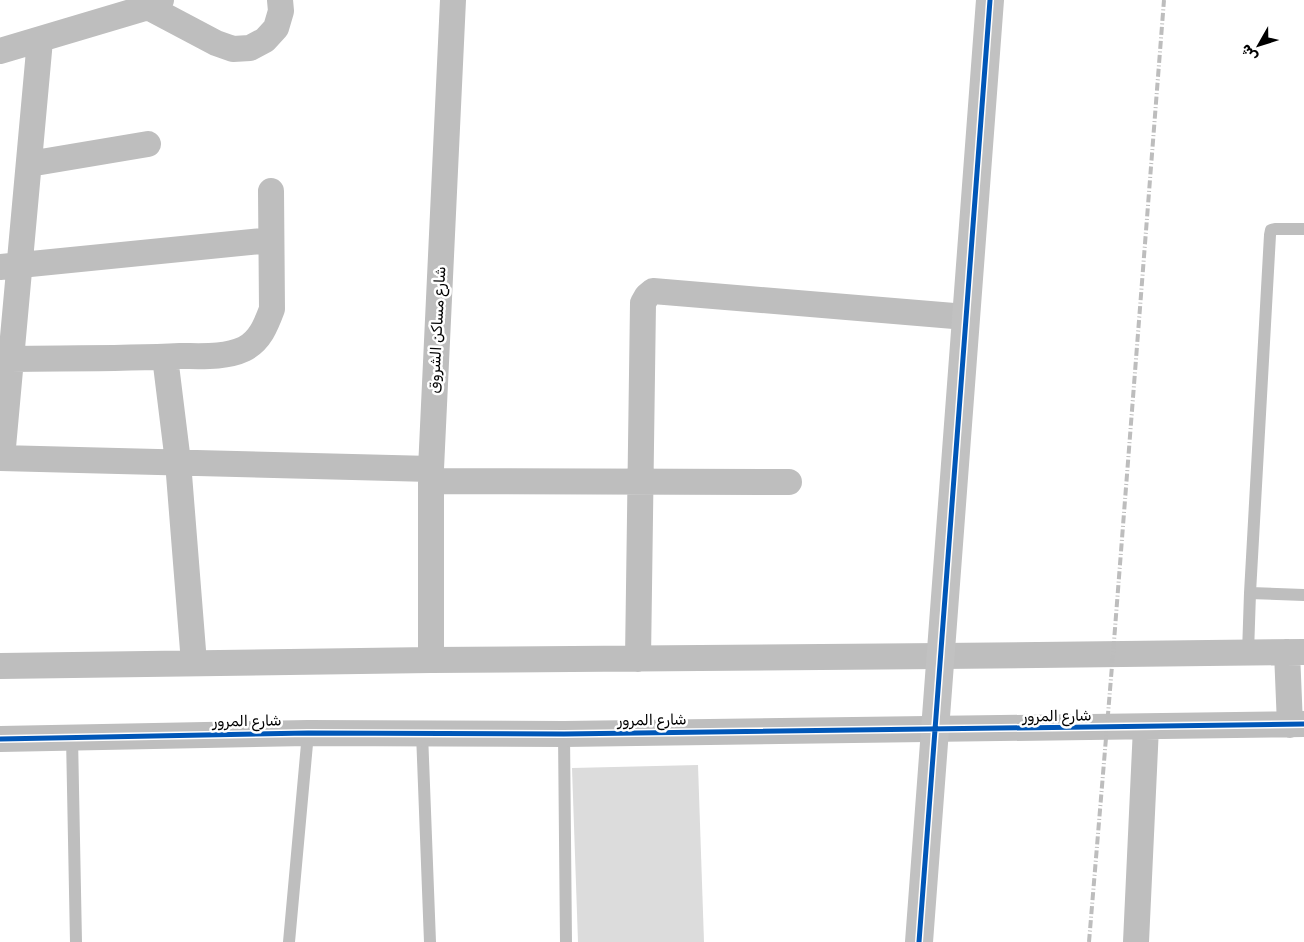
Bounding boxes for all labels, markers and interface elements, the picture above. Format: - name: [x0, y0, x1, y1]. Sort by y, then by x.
- north arrow: [1234, 20, 1284, 70]
- text: ش: [1237, 40, 1261, 65]
- street label: شارع مساكن الشروق: [425, 266, 451, 394]
- street label: شارع المرور: [1021, 706, 1092, 728]
- street label: شارع المرور: [616, 710, 687, 732]
- street label: شارع المرور: [211, 711, 282, 733]

